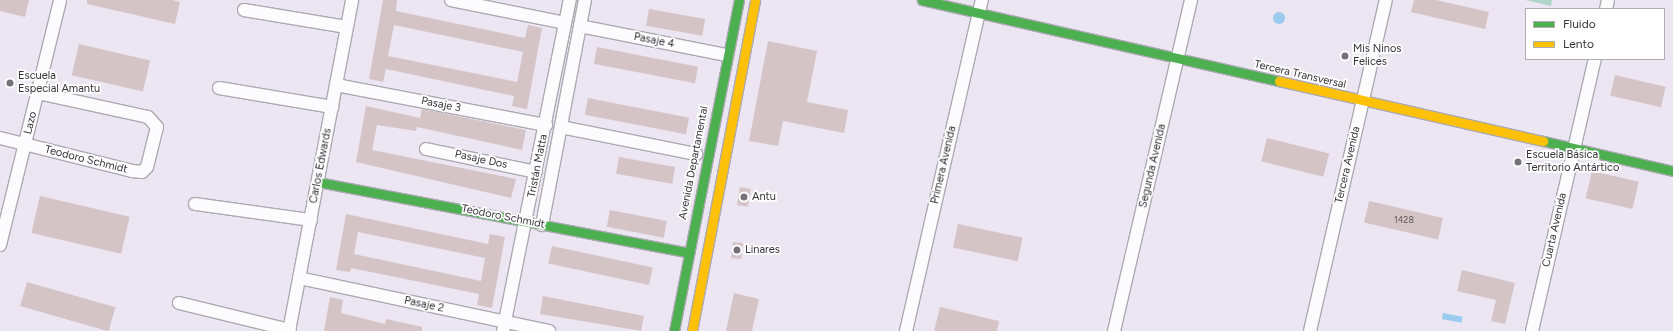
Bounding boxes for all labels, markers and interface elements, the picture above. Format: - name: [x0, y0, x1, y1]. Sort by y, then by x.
- legend: [1525, 8, 1665, 60]
- text: Fluido: [1563, 17, 1596, 31]
- street label: Pasaje 4: [633, 31, 675, 51]
- text: Lento: [1563, 37, 1594, 51]
- place label: Mis Ninos Felices: [1353, 43, 1401, 69]
- marker: Mis Ninos Felices: [1340, 51, 1350, 61]
- street label: Tercera Transversal: [1253, 58, 1347, 92]
- place label: Escuela Especial Amantu: [18, 70, 100, 96]
- marker: Escuela Especial Amantu: [5, 78, 15, 88]
- street label: Pasaje 3: [420, 95, 462, 115]
- street label: Avenida Departamental: [677, 105, 711, 221]
- street label: Lazo: [22, 110, 40, 136]
- street label: Segunda Avenida: [1137, 123, 1169, 209]
- street label: Primera Avenida: [929, 125, 959, 205]
- street label: Tercera Avenida: [1333, 125, 1363, 205]
- street label: Carlos Edwards: [307, 127, 335, 205]
- street label: Tristán Matta: [525, 133, 551, 199]
- street label: Teodoro Schmidt: [43, 143, 129, 177]
- street label: Pasaje Dos: [454, 148, 508, 172]
- place label: Escuela Básica Territorio Antártico: [1526, 149, 1619, 175]
- marker: Escuela Básica Territorio Antártico: [1513, 157, 1523, 167]
- place label: Antu: [752, 190, 776, 204]
- marker: Antu: [739, 192, 749, 202]
- street label: Cuarta Avenida: [1540, 192, 1570, 268]
- street label: Teodoro Schmidt: [460, 202, 546, 232]
- house number: 1428: [1394, 215, 1414, 225]
- place label: Linares: [745, 243, 780, 257]
- marker: Linares: [732, 245, 742, 255]
- street label: Pasaje 2: [403, 294, 445, 316]

